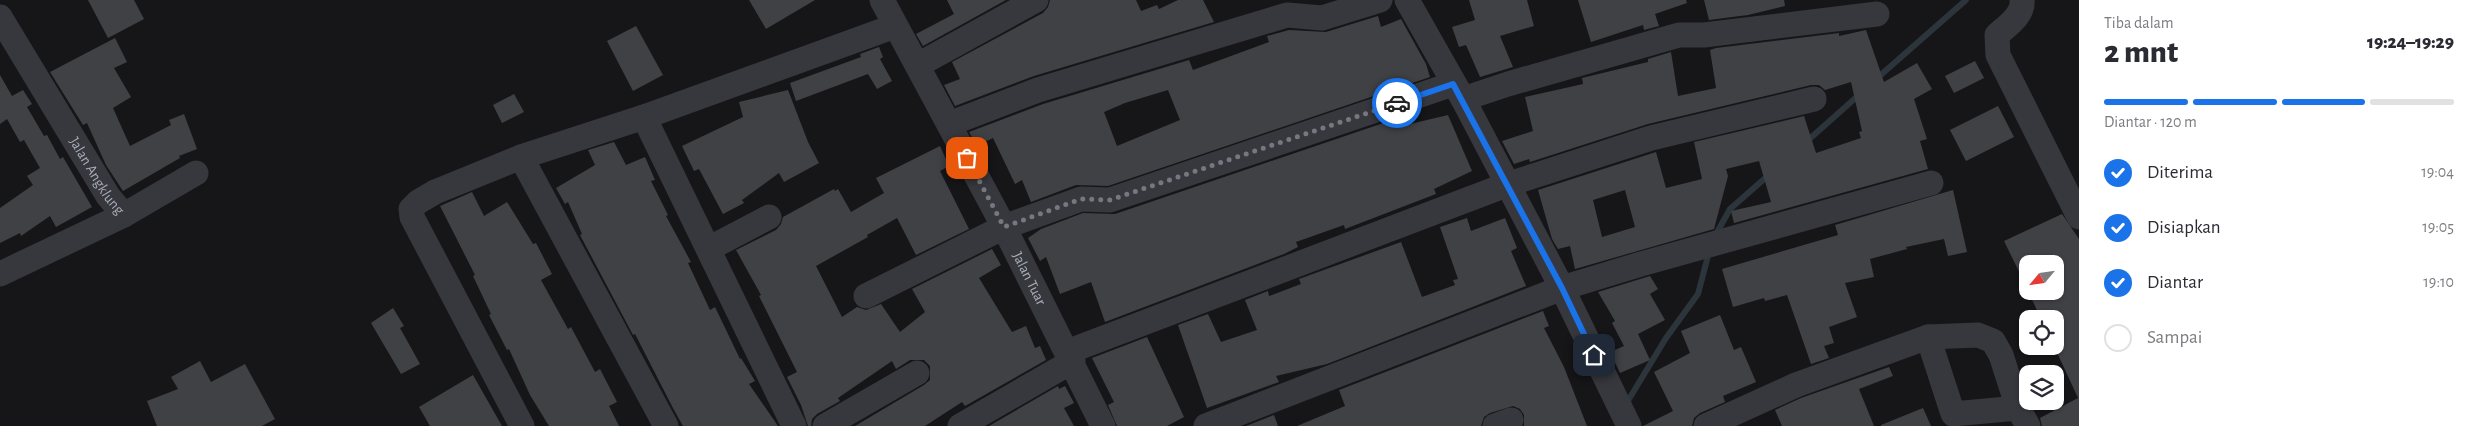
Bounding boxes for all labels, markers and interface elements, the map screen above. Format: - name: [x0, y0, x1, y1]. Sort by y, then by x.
- text: Tiba dalam: [2104, 15, 2174, 31]
- text: 19:24–19:29: [2367, 33, 2454, 52]
- text: 2 mnt: [2104, 36, 2178, 68]
- courier: [1372, 78, 1422, 128]
- icon: car: [1383, 89, 1411, 117]
- text: Diantar · 120 m: [2104, 114, 2197, 130]
- street label: Jalan Angklung: [67, 134, 128, 218]
- pin: [946, 137, 988, 179]
- icon: bag: [953, 144, 981, 172]
- icon: check: [2104, 159, 2132, 187]
- text: Diterima: [2147, 163, 2213, 182]
- text: 19:04: [2421, 164, 2454, 180]
- icon: check: [2104, 214, 2132, 242]
- text: Disiapkan: [2147, 218, 2221, 237]
- text: 19:05: [2422, 219, 2454, 235]
- street label: Jalan Tuar: [1010, 249, 1049, 308]
- north arrow: [2019, 255, 2064, 300]
- map controls: [2019, 255, 2064, 410]
- icon: check: [2104, 269, 2132, 297]
- text: Diantar: [2147, 273, 2203, 292]
- text: 19:10: [2423, 274, 2454, 290]
- button: locate: [2019, 310, 2064, 355]
- text: Sampai: [2147, 328, 2202, 347]
- pin: [1573, 334, 1615, 376]
- icon: home: [1580, 341, 1608, 369]
- button: layers: [2019, 365, 2064, 410]

